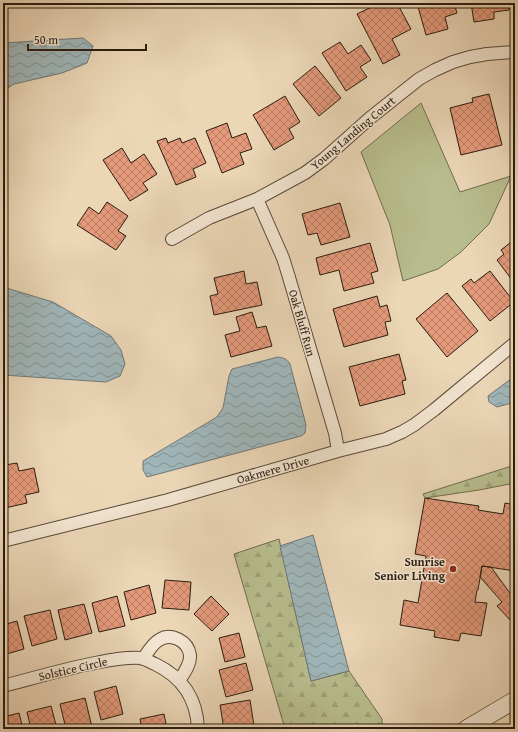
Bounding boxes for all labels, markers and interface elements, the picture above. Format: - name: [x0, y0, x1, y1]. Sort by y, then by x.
- scale bar: [28, 26, 146, 52]
- text: 50 m: [34, 31, 58, 48]
- street label: Young Landing Court: [307, 91, 399, 173]
- street label: Oak Bluff Run: [285, 287, 320, 359]
- street label: Oakmere Drive: [235, 451, 311, 488]
- place label: Sunrise Senior Living: [374, 553, 446, 584]
- marker: Sunrise Senior Living: [448, 564, 458, 574]
- street label: Solstice Circle: [37, 652, 109, 685]

